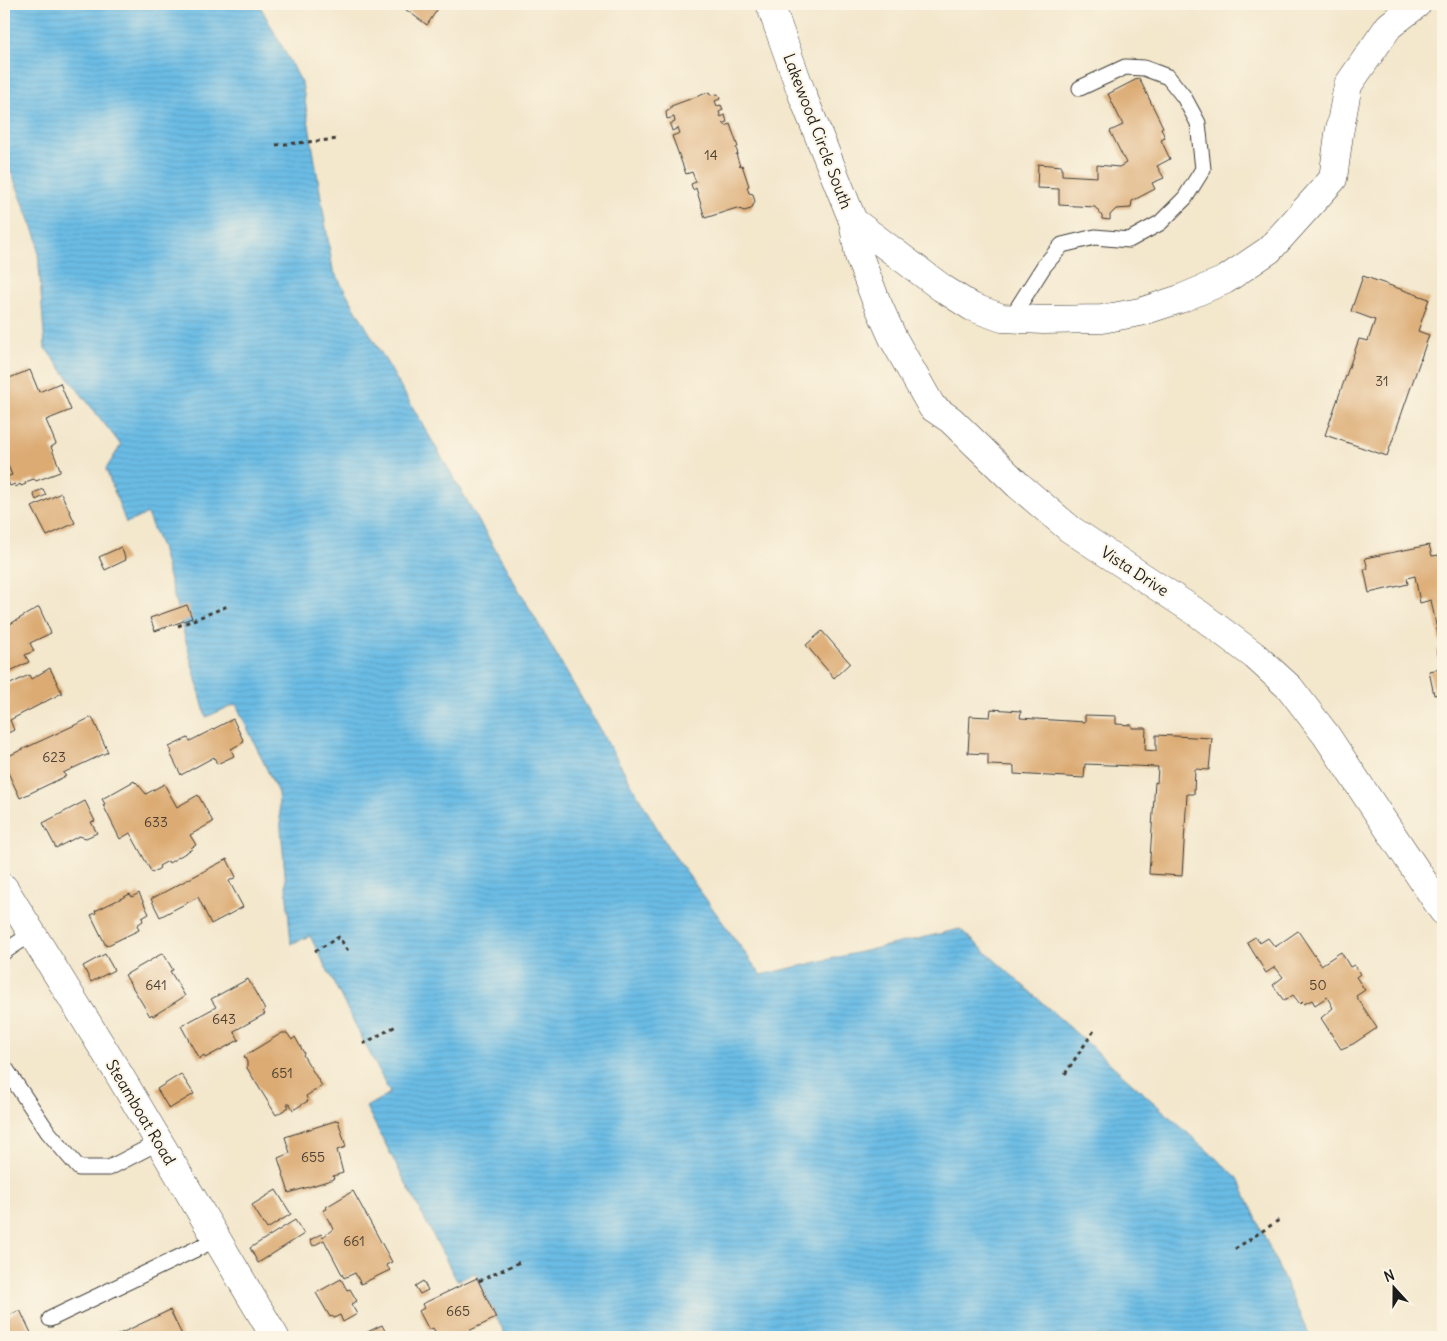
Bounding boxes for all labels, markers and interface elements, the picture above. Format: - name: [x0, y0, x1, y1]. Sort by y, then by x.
- street label: Lakewood Circle South: [779, 51, 857, 211]
- house number: 14: [704, 146, 718, 164]
- house number: 31: [1375, 372, 1389, 390]
- street label: Vista Drive: [1097, 542, 1173, 600]
- house number: 623: [42, 748, 66, 766]
- house number: 633: [144, 813, 168, 831]
- house number: 641: [145, 976, 167, 994]
- house number: 50: [1309, 976, 1327, 994]
- house number: 643: [212, 1010, 236, 1028]
- street label: Steamboat Road: [102, 1056, 180, 1168]
- house number: 651: [271, 1064, 293, 1082]
- house number: 655: [301, 1148, 325, 1166]
- house number: 661: [343, 1232, 365, 1250]
- north arrow: [1370, 1264, 1420, 1314]
- text: N: [1382, 1266, 1397, 1286]
- house number: 665: [446, 1302, 470, 1320]

